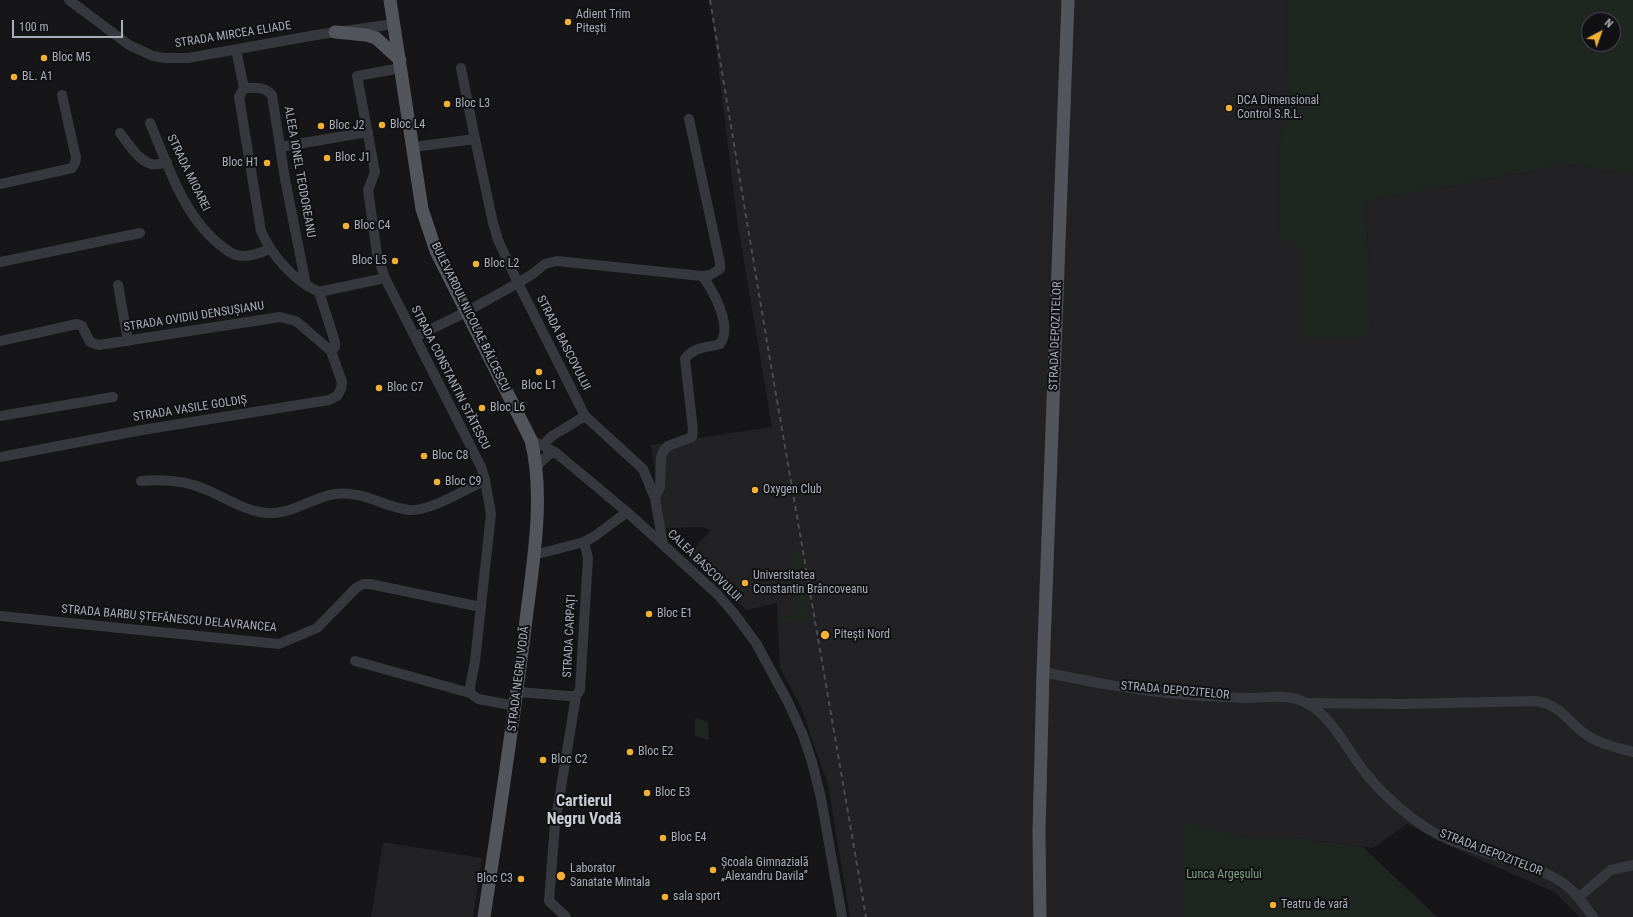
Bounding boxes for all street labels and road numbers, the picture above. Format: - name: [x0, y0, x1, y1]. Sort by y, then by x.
- street label: STRADA MIRCEA ELIADE: [174, 19, 292, 51]
- street label: ALEEA IONEL TEODOREANU: [280, 105, 318, 239]
- street label: STRADA MIOAREI: [163, 132, 213, 214]
- street label: BULEVARDUL NICOLAE BĂLCESCU: [428, 240, 512, 394]
- street label: STRADA DEPOZITELOR: [1047, 281, 1065, 391]
- street label: STRADA BASCOVULUI: [533, 293, 593, 393]
- street label: STRADA OVIDIU DENSUȘIANU: [123, 299, 265, 335]
- street label: STRADA CONSTANTIN STĂTESCU: [407, 304, 493, 452]
- street label: STRADA VASILE GOLDIȘ: [132, 393, 248, 425]
- street label: CALEA BASCOVULUI: [664, 527, 744, 605]
- street label: STRADA CARPAȚI: [561, 594, 579, 678]
- street label: STRADA BARBU ȘTEFĂNESCU DELAVRANCEA: [61, 602, 277, 636]
- street label: STRADA NEGRU VODĂ: [505, 626, 533, 732]
- street label: STRADA DEPOZITELOR: [1120, 679, 1230, 703]
- street label: STRADA DEPOZITELOR: [1438, 827, 1544, 879]

